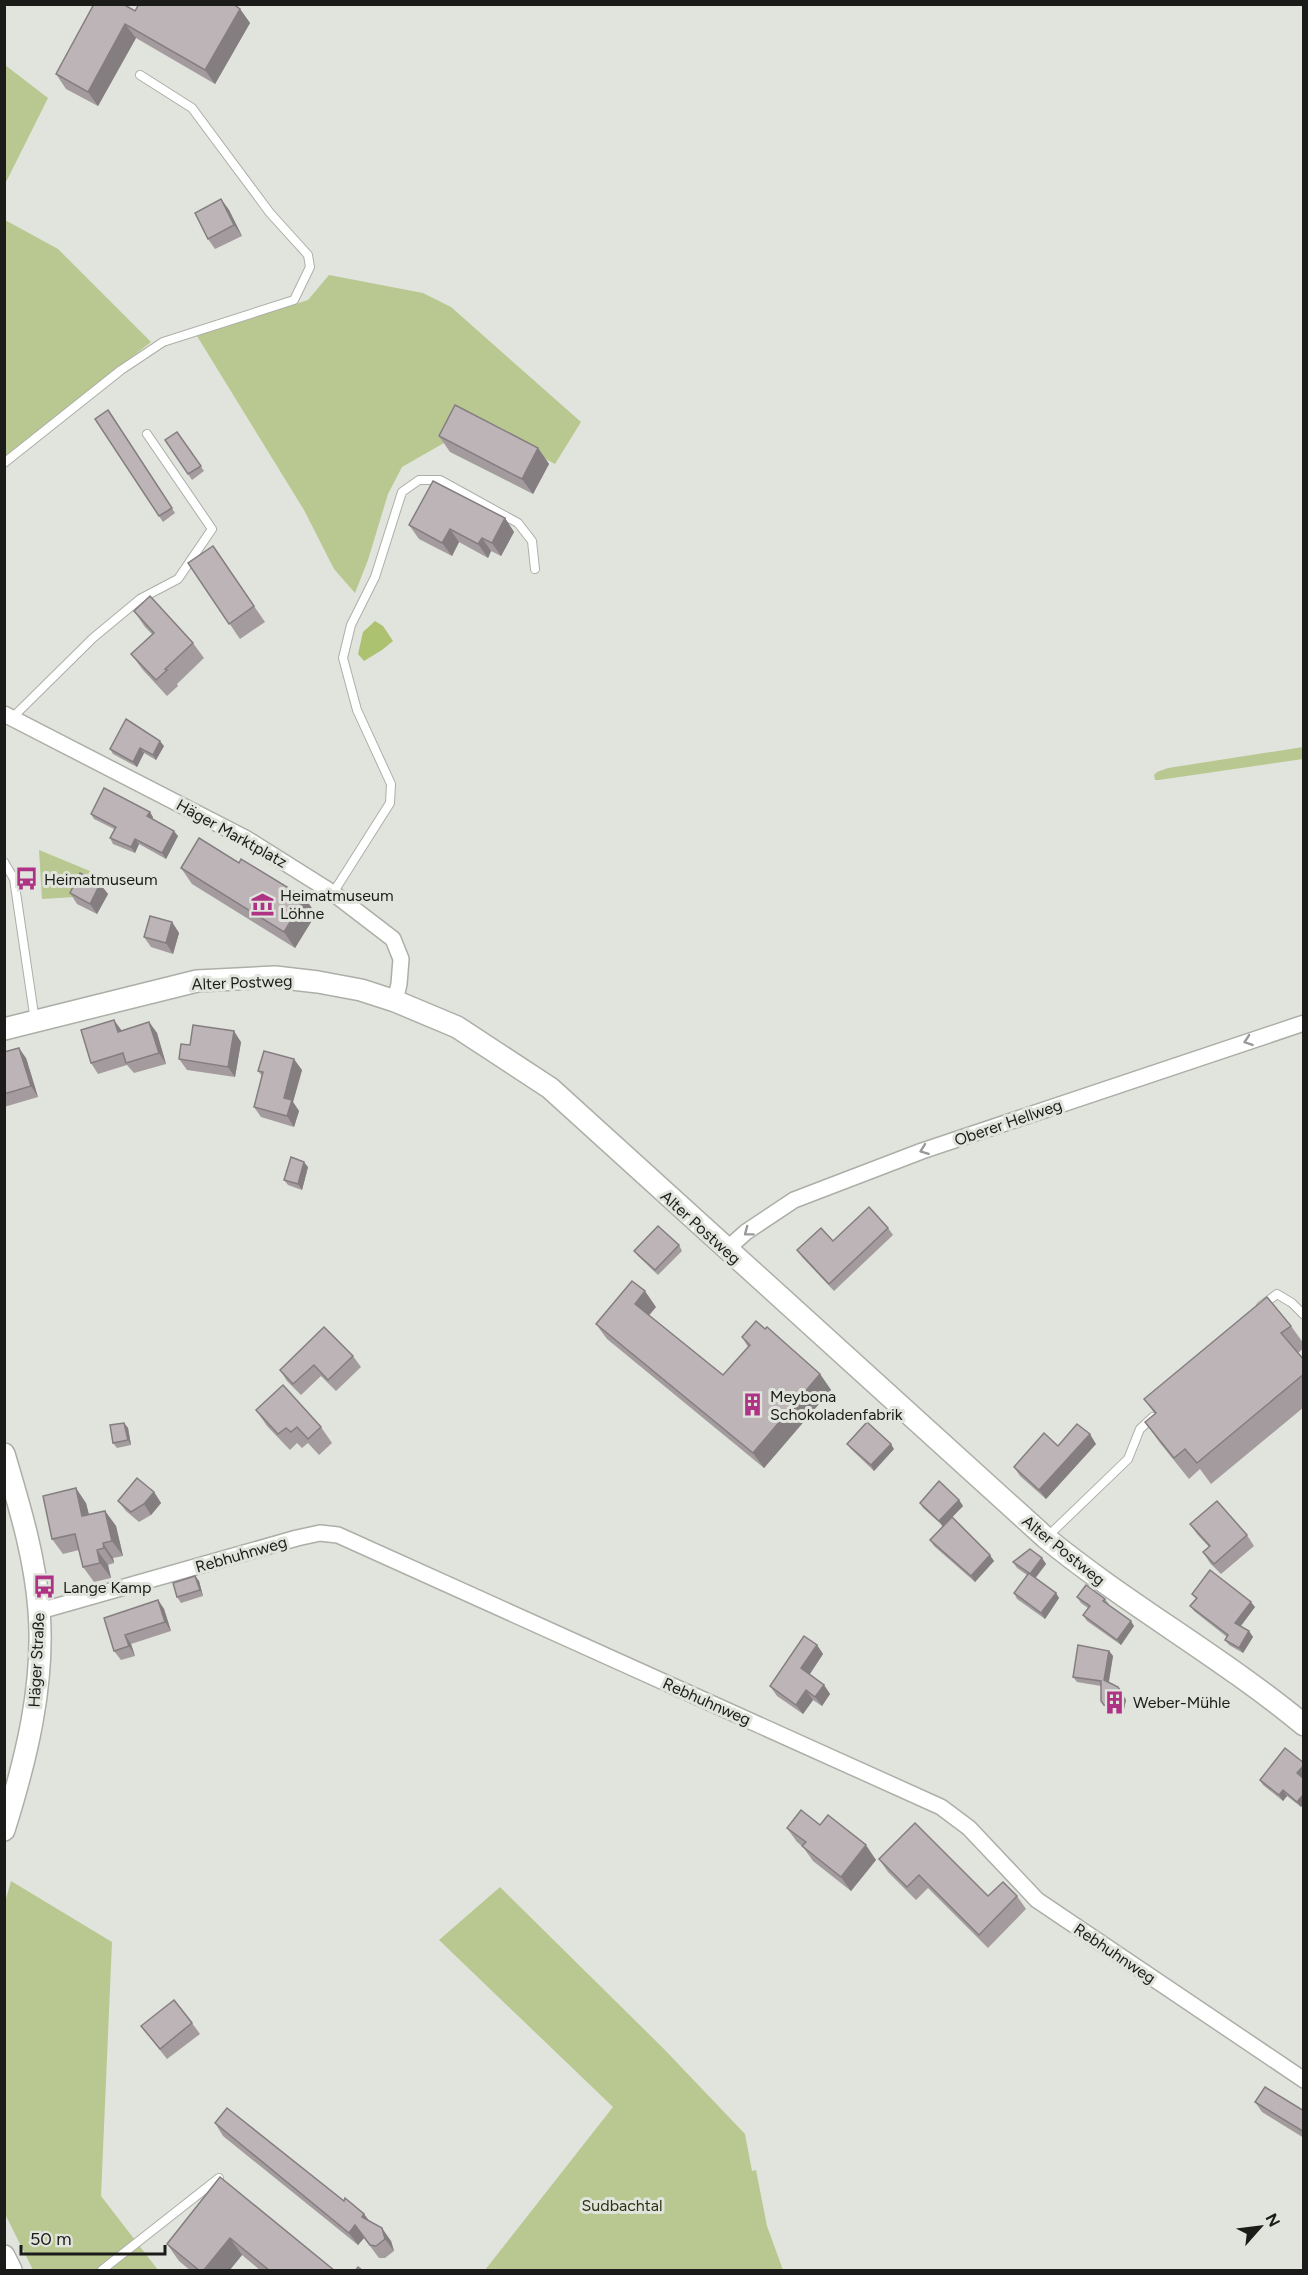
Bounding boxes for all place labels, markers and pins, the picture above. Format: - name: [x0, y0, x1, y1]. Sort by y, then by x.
- bus stop icon: Heimatmuseum: [13, 866, 39, 892]
- place label: Heimatmuseum: [44, 870, 158, 889]
- place label: Heimatmuseum Löhne: [280, 886, 394, 923]
- museum icon: Heimatmuseum Löhne: [249, 891, 275, 917]
- place label: Meybona Schokoladenfabrik: [770, 1387, 903, 1424]
- building icon: Meybona Schokoladenfabrik: [739, 1392, 765, 1418]
- bus stop icon: Lange Kamp: [32, 1574, 58, 1600]
- place label: Lange Kamp: [63, 1578, 151, 1597]
- building icon: Weber-Mühle: [1102, 1689, 1128, 1715]
- place label: Weber-Mühle: [1133, 1693, 1231, 1712]

